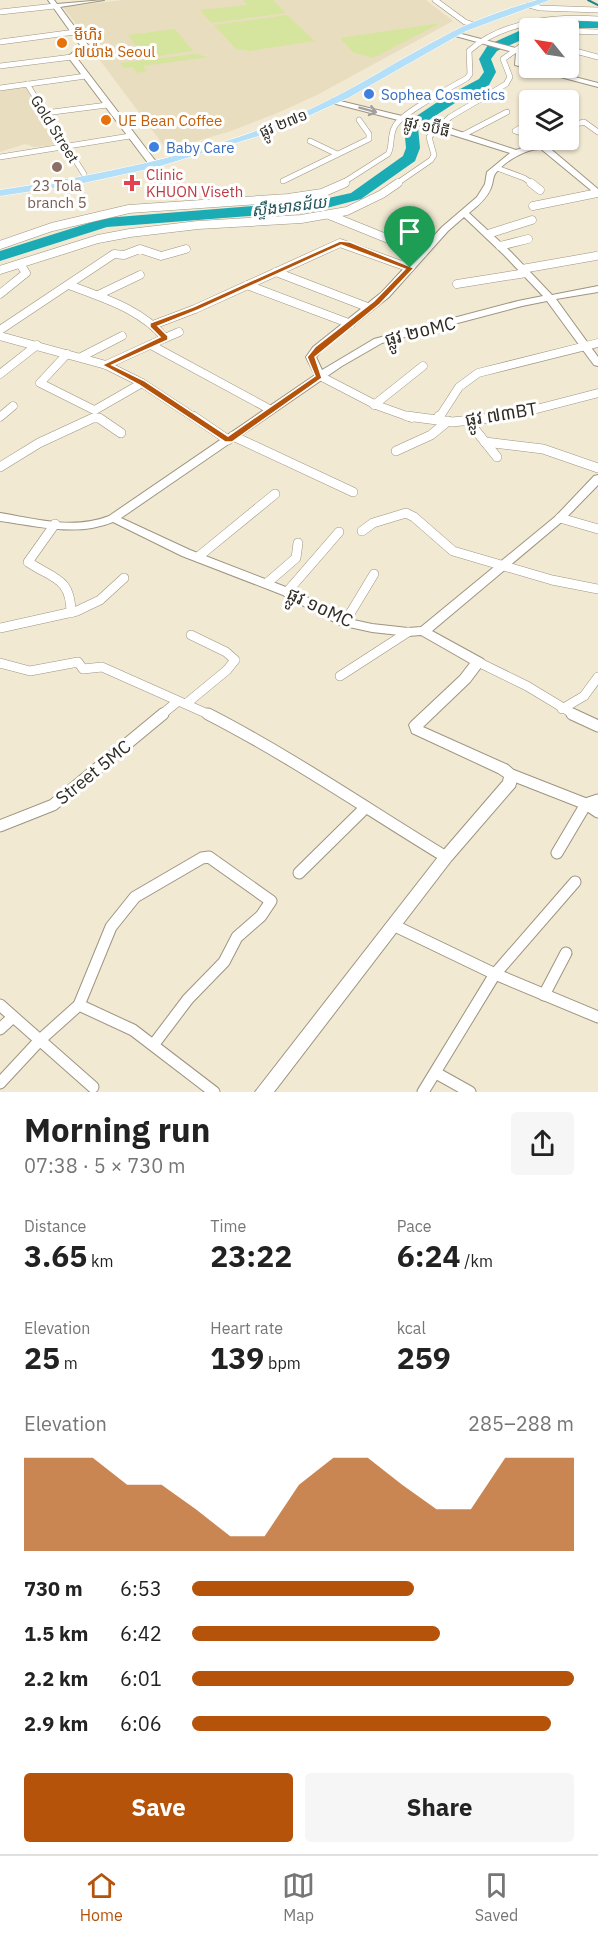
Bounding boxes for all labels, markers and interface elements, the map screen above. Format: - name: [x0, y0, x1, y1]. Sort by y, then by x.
- north arrow: [519, 18, 579, 78]
- map controls: [519, 18, 579, 150]
- place label: មីហិរ ៧យ៉ាង Seoul: [74, 25, 155, 61]
- marker: មីហិរ ៧យ៉ាង Seoul: [55, 36, 69, 50]
- place label: Sophea Cosmetics: [381, 85, 505, 104]
- marker: Sophea Cosmetics: [362, 87, 376, 101]
- button: layers: [519, 90, 579, 150]
- street label: Gold Street: [27, 92, 83, 166]
- one-way arrow: [358, 104, 377, 116]
- street label: ផ្លូវ ២៧១: [256, 105, 312, 145]
- street label: ផ្លូវ ១ប៊ីធី: [401, 110, 452, 145]
- place label: UE Bean Coffee: [118, 111, 222, 130]
- marker: UE Bean Coffee: [99, 113, 113, 127]
- place label: Baby Care: [166, 138, 234, 157]
- marker: Baby Care: [147, 140, 161, 154]
- marker: 23 Tola branch 5: [50, 160, 64, 174]
- place label: Clinic KHUON Viseth: [146, 165, 243, 201]
- marker: Clinic KHUON Viseth: [123, 174, 141, 192]
- place label: 23 Tola branch 5: [27, 176, 87, 212]
- water label: ស្ទឹងមានជ័យ: [250, 191, 329, 221]
- pin: [384, 206, 435, 268]
- icon: arrive: [393, 215, 426, 248]
- street label: ផ្លូវ ២០MC: [382, 311, 459, 356]
- street label: ផ្លូវ ៧៣BT: [463, 397, 540, 436]
- street label: ផ្លូវ ១០MC: [281, 582, 357, 637]
- street label: Street 5MC: [51, 735, 135, 809]
- text: Morning run: [24, 1108, 210, 1151]
- button: share: [511, 1112, 574, 1175]
- text: 07:38 · 5 × 730 m: [24, 1152, 185, 1179]
- text: Distance: [24, 1216, 86, 1236]
- text: Time: [210, 1216, 246, 1236]
- text: Pace: [397, 1216, 431, 1236]
- text: 3.65: [24, 1236, 87, 1275]
- text: 23:22: [210, 1236, 292, 1275]
- text: 6:24: [397, 1236, 461, 1275]
- text: km: [87, 1251, 114, 1271]
- text: /km: [461, 1251, 493, 1271]
- text: Elevation: [24, 1318, 90, 1338]
- text: Heart rate: [210, 1318, 283, 1338]
- text: kcal: [397, 1318, 426, 1338]
- text: 25: [24, 1338, 60, 1377]
- text: 139: [210, 1338, 264, 1377]
- text: 259: [397, 1338, 451, 1377]
- text: m: [60, 1353, 78, 1373]
- text: bpm: [264, 1353, 301, 1373]
- text: Elevation: [24, 1410, 107, 1437]
- text: 285–288 m: [468, 1410, 574, 1437]
- text: 730 m: [24, 1575, 83, 1602]
- text: 6:53: [120, 1575, 162, 1602]
- text: 1.5 km: [24, 1620, 88, 1647]
- text: 6:42: [120, 1620, 162, 1647]
- text: 2.2 km: [24, 1665, 88, 1692]
- text: 6:01: [120, 1665, 162, 1692]
- text: 2.9 km: [24, 1710, 88, 1737]
- text: 6:06: [120, 1710, 162, 1737]
- button: Save: [24, 1773, 293, 1842]
- button: Share: [305, 1773, 574, 1842]
- tab: Home: [80, 1869, 123, 1925]
- tab: Map: [282, 1869, 315, 1925]
- tab: Saved: [475, 1869, 518, 1925]

